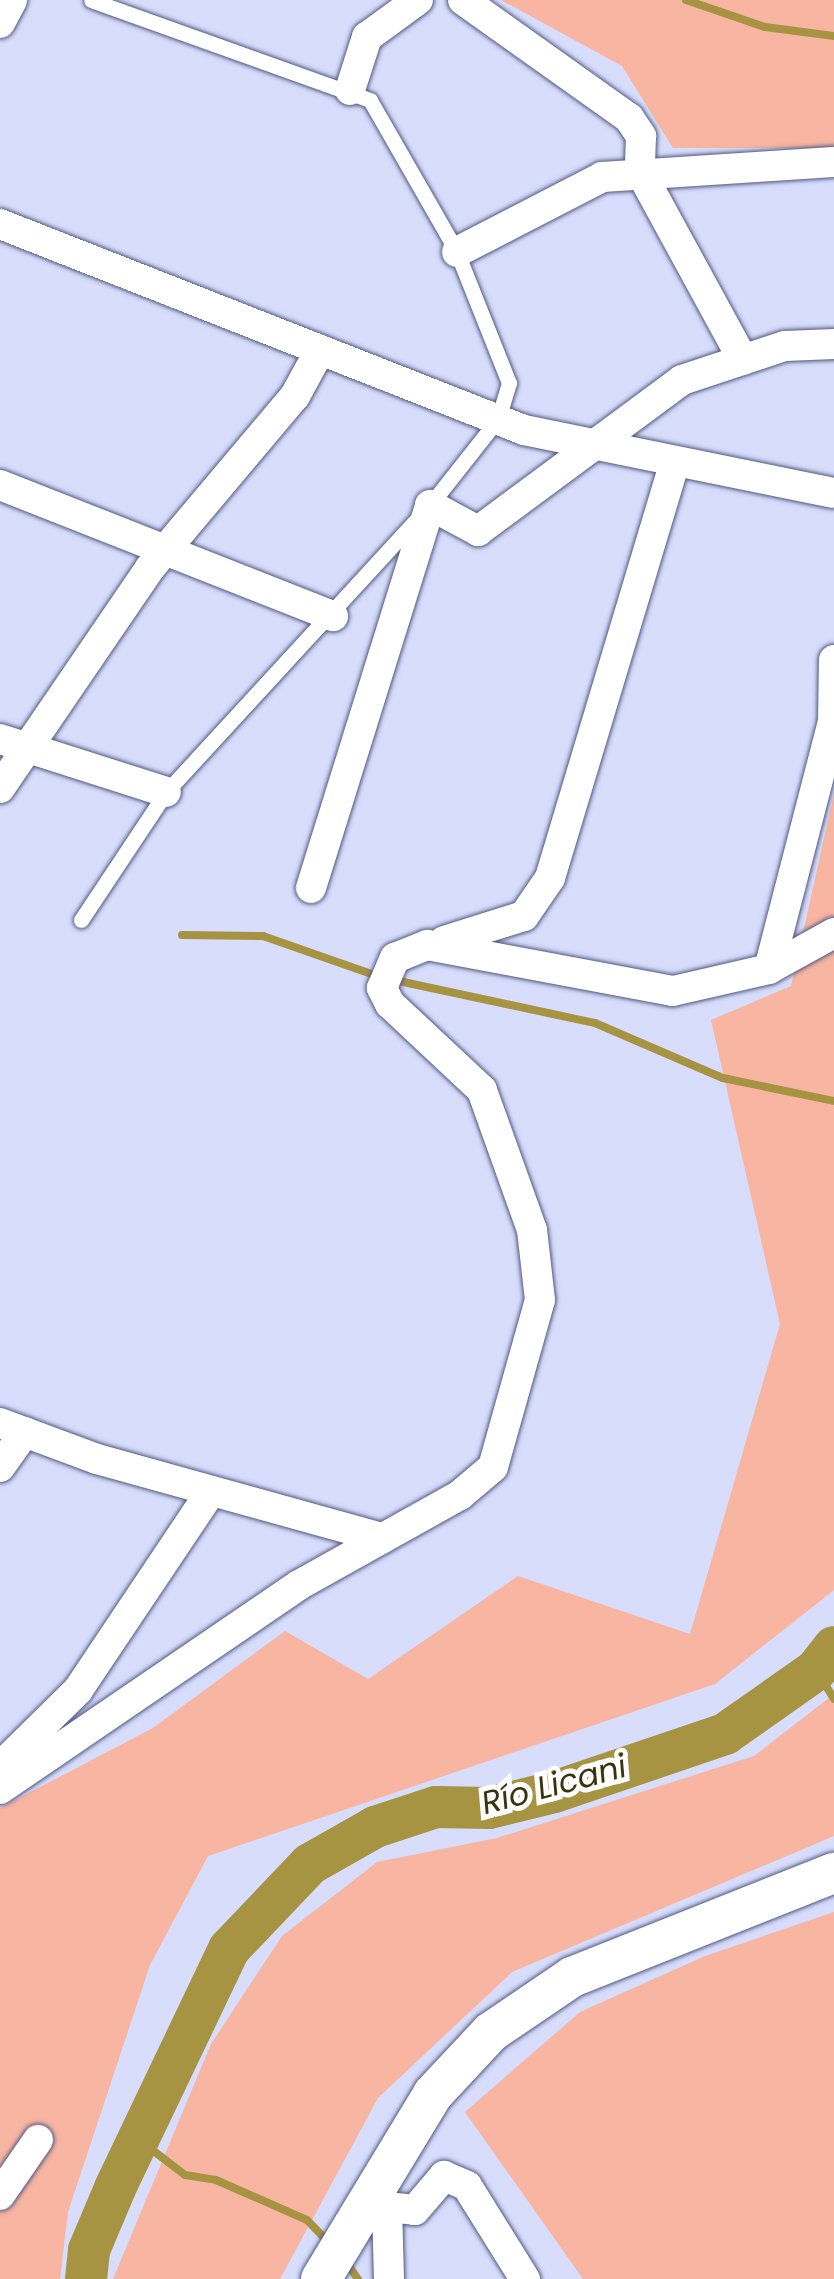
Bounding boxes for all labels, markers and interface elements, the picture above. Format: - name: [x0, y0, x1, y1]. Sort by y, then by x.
- water label: Río Licani: [477, 1747, 631, 1823]

